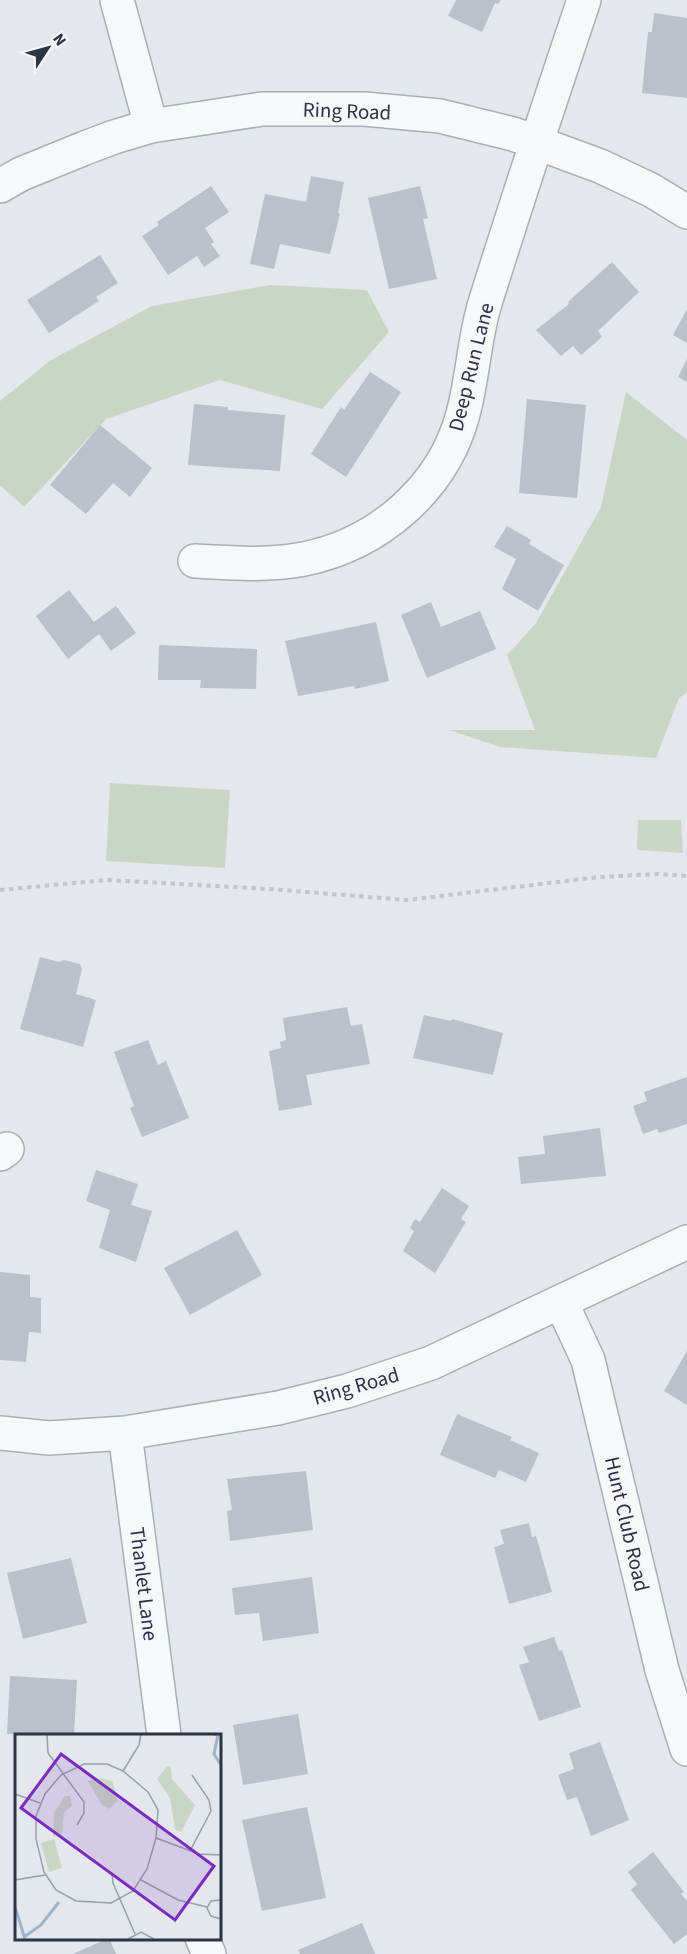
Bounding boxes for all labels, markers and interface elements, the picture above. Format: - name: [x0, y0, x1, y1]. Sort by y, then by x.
- north arrow: [18, 18, 78, 78]
- text: N: [47, 29, 71, 51]
- street label: Ring Road: [302, 94, 392, 128]
- street label: Deep Run Lane: [441, 300, 501, 434]
- street label: Ring Road: [309, 1359, 403, 1413]
- street label: Hunt Club Road: [597, 1454, 657, 1594]
- street label: Thanlet Lane: [122, 1525, 166, 1643]
- inset map: [15, 1734, 220, 1939]

